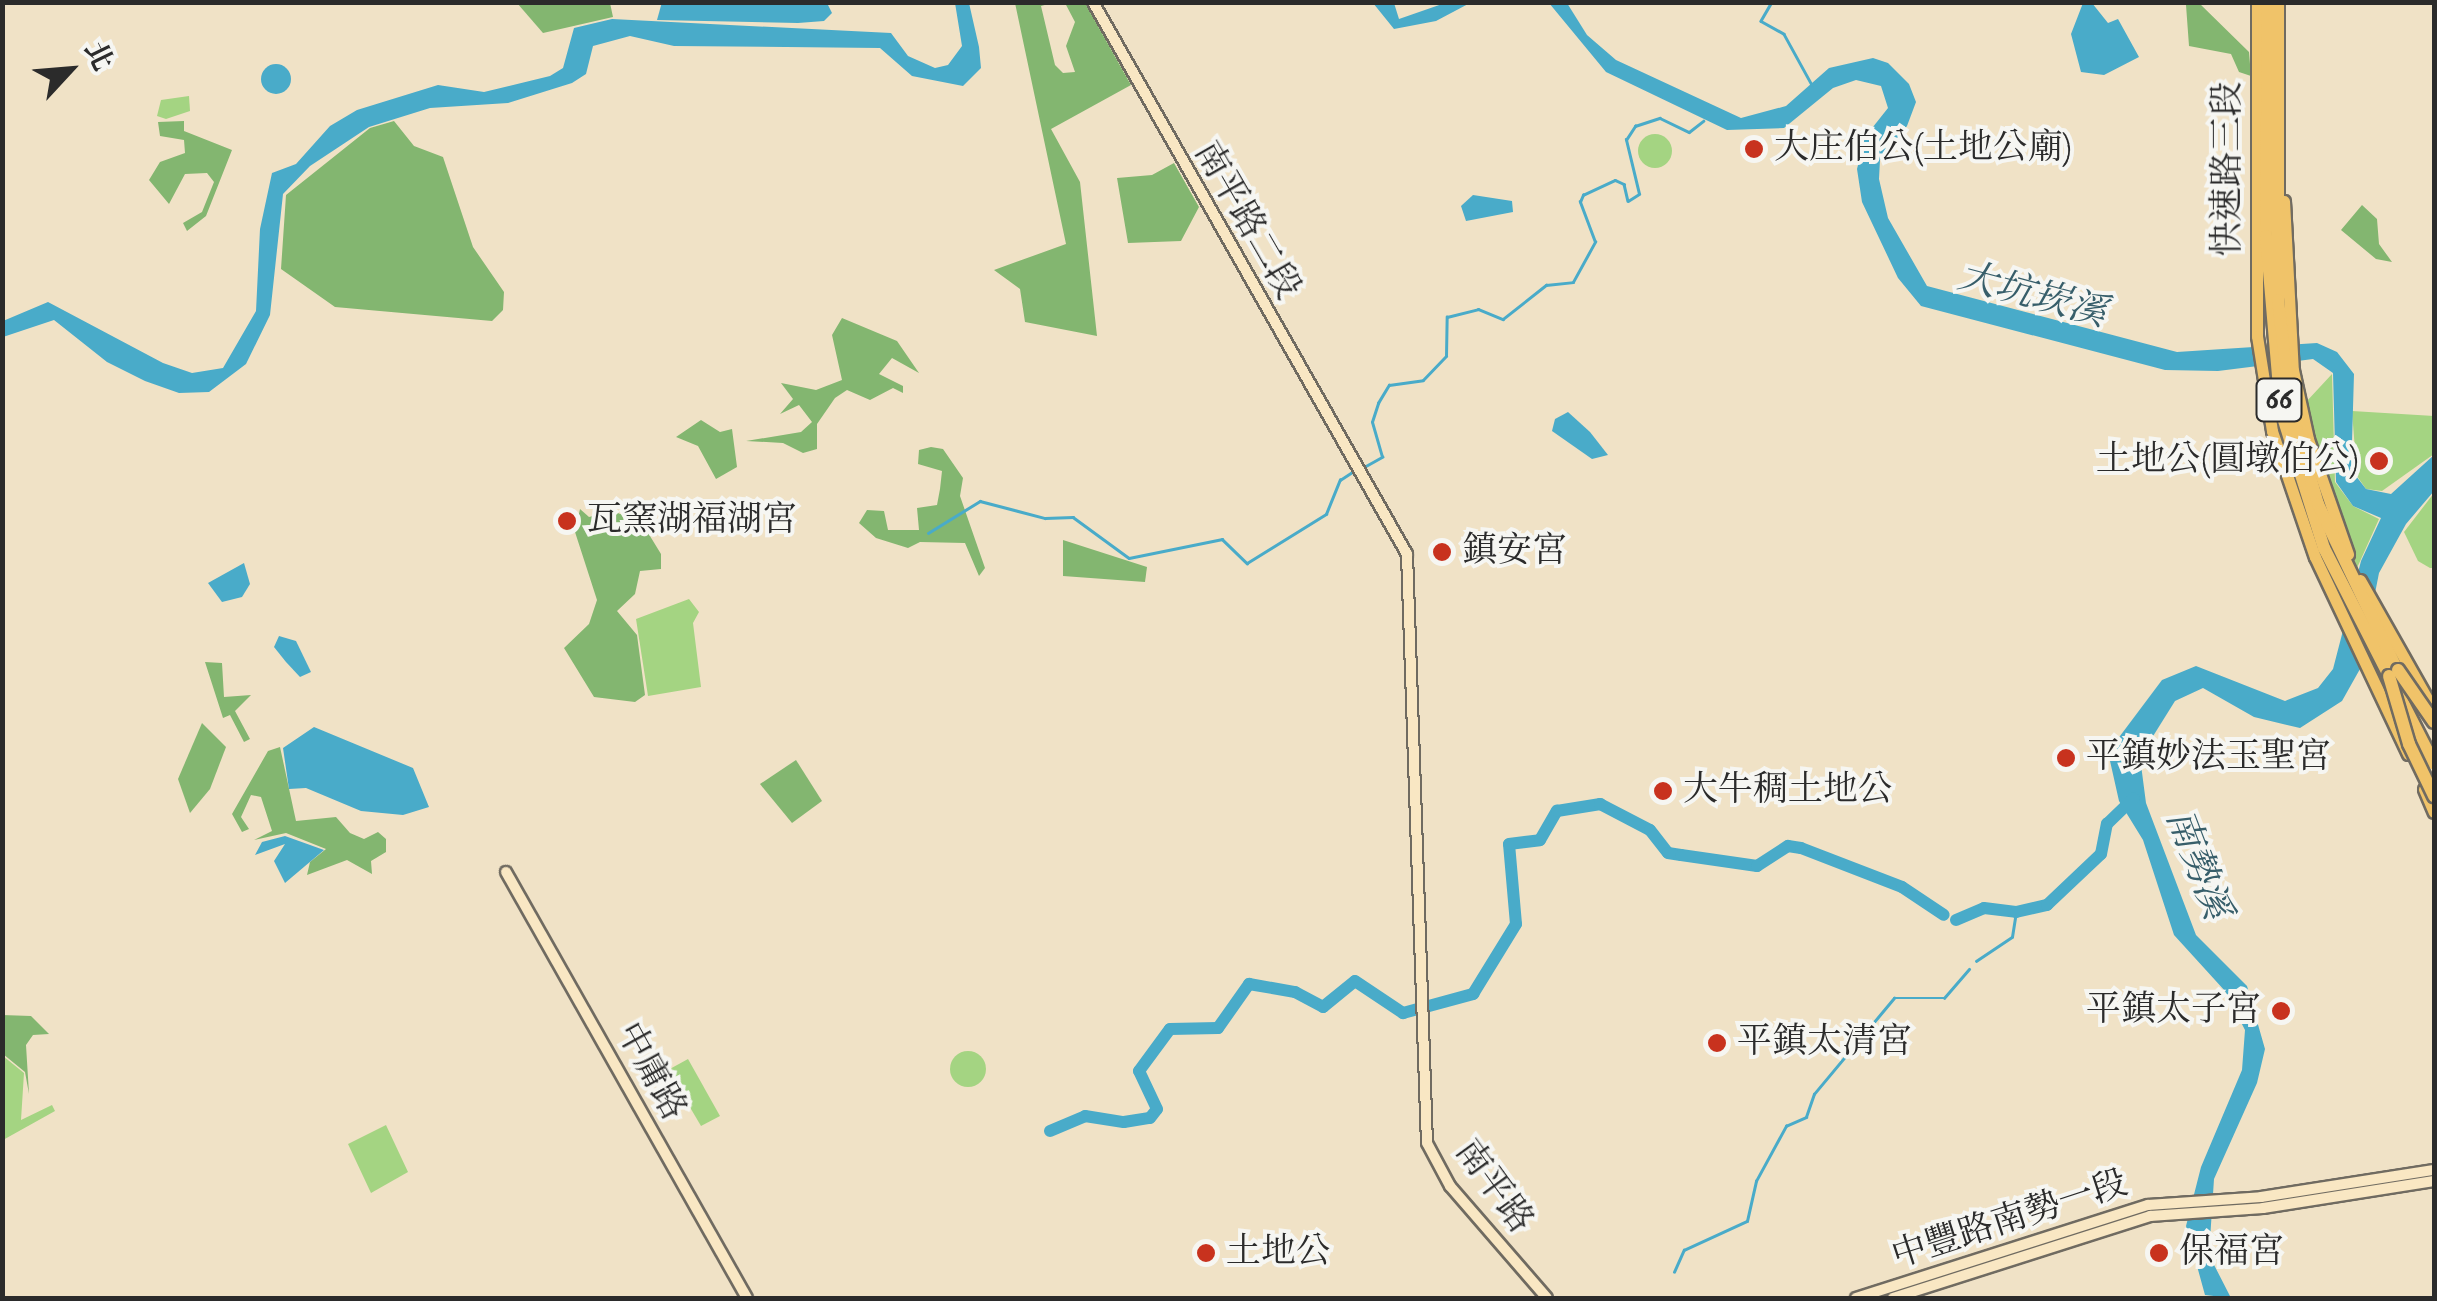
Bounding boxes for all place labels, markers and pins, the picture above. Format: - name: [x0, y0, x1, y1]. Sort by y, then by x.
- place label: 大庄伯公(土地公廟): [1774, 128, 2072, 170]
- marker: 大庄伯公(土地公廟): [1743, 138, 1765, 160]
- place label: 土地公(圓墩伯公): [2096, 440, 2359, 482]
- marker: 土地公(圓墩伯公): [2368, 450, 2390, 472]
- place label: 瓦窯湖福湖宮: [587, 500, 797, 542]
- marker: 瓦窯湖福湖宮: [556, 510, 578, 532]
- place label: 鎮安宮: [1462, 531, 1567, 573]
- marker: 鎮安宮: [1431, 541, 1453, 563]
- place label: 平鎮妙法玉聖宮: [2086, 737, 2331, 779]
- marker: 平鎮妙法玉聖宮: [2055, 747, 2077, 769]
- place label: 大牛稠土地公: [1683, 770, 1893, 812]
- marker: 大牛稠土地公: [1652, 780, 1674, 802]
- place label: 平鎮太子宮: [2086, 990, 2261, 1032]
- marker: 平鎮太子宮: [2270, 1000, 2292, 1022]
- place label: 平鎮太清宮: [1737, 1022, 1912, 1064]
- marker: 平鎮太清宮: [1706, 1032, 1728, 1054]
- place label: 土地公: [1226, 1232, 1331, 1274]
- place label: 保福宮: [2179, 1232, 2284, 1274]
- marker: 土地公: [1195, 1242, 1217, 1264]
- marker: 保福宮: [2148, 1242, 2170, 1264]

